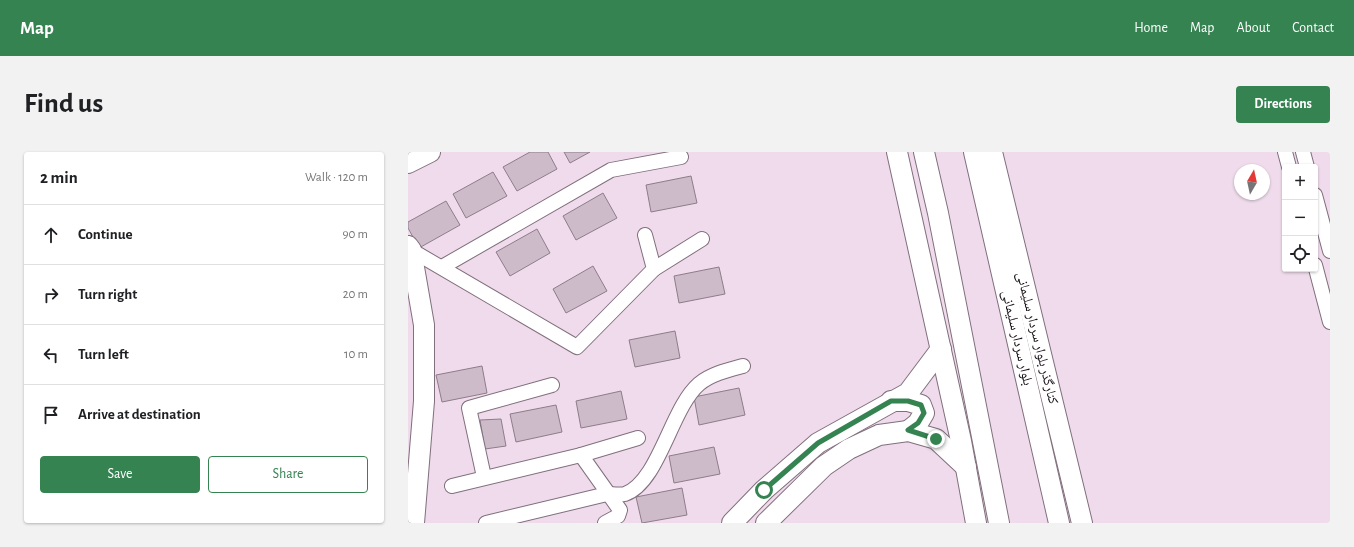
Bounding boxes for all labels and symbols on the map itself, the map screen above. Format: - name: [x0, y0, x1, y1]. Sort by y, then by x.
- north arrow: [1234, 164, 1270, 200]
- street label: کنارگذر بلوار سردار سلیمانی: [1013, 270, 1060, 406]
- street label: بلوار سردار سلیمانی: [998, 289, 1035, 387]
- route end: [927, 430, 945, 448]
- route start: [755, 481, 773, 499]

